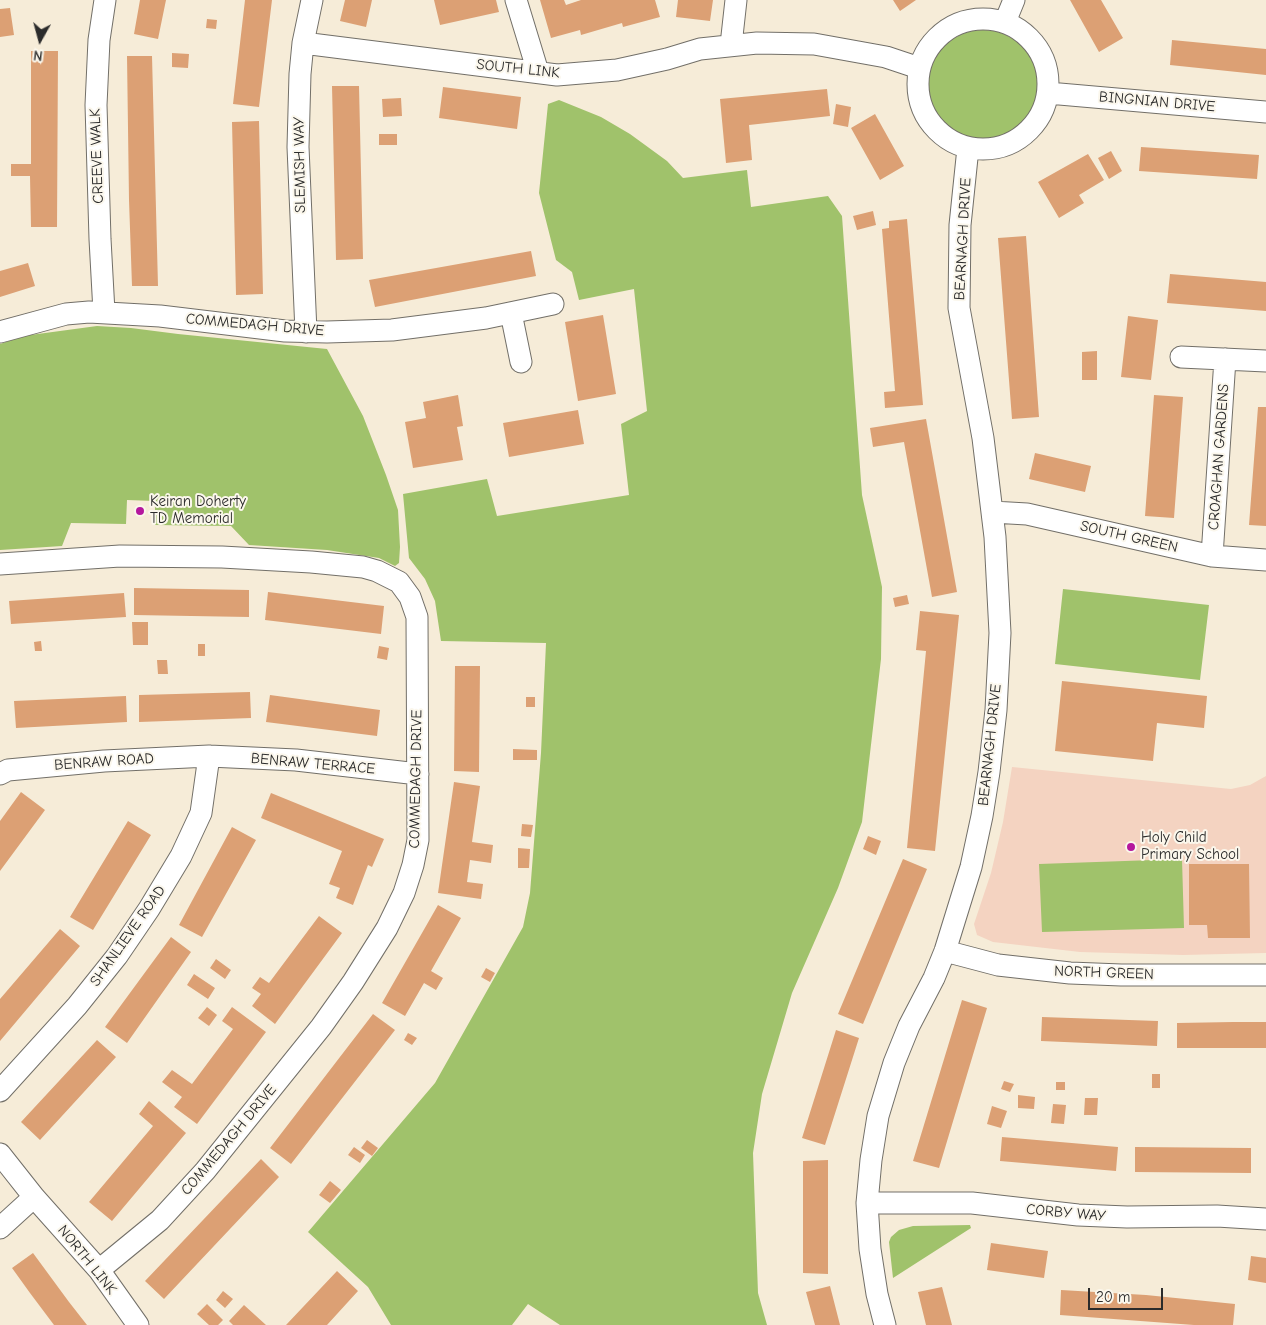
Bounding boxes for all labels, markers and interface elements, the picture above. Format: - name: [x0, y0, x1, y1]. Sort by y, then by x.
- north arrow: [15, 15, 65, 65]
- text: N: [33, 46, 44, 64]
- street label: SOUTH LINK: [475, 56, 561, 82]
- street label: BINGNIAN DRIVE: [1098, 88, 1216, 116]
- street label: CREEVE WALK: [86, 108, 108, 204]
- street label: SLEMISH WAY: [290, 117, 310, 213]
- street label: BEARNAGH DRIVE: [951, 177, 975, 301]
- street label: COMMEDAGH DRIVE: [185, 310, 325, 340]
- street label: CROAGHAN GARDENS: [1205, 383, 1233, 531]
- place label: Keiran Doherty TD Memorial: [150, 493, 246, 528]
- marker: Keiran Doherty TD Memorial: [134, 505, 146, 517]
- street label: SOUTH GREEN: [1078, 517, 1180, 557]
- street label: BEARNAGH DRIVE: [975, 683, 1005, 807]
- street label: COMMEDAGH DRIVE: [406, 709, 426, 849]
- street label: BENRAW ROAD: [54, 750, 154, 774]
- street label: BENRAW TERRACE: [250, 750, 376, 778]
- place label: Holy Child Primary School: [1141, 829, 1239, 864]
- marker: Holy Child Primary School: [1125, 841, 1137, 853]
- street label: SHANLIEVE ROAD: [87, 882, 169, 990]
- street label: NORTH GREEN: [1054, 962, 1154, 984]
- street label: COMMEDAGH DRIVE: [177, 1081, 281, 1199]
- street label: CORBY WAY: [1025, 1201, 1107, 1225]
- street label: NORTH LINK: [54, 1222, 120, 1298]
- scale bar: [1091, 1278, 1166, 1310]
- text: 20 m: [1096, 1288, 1130, 1306]

